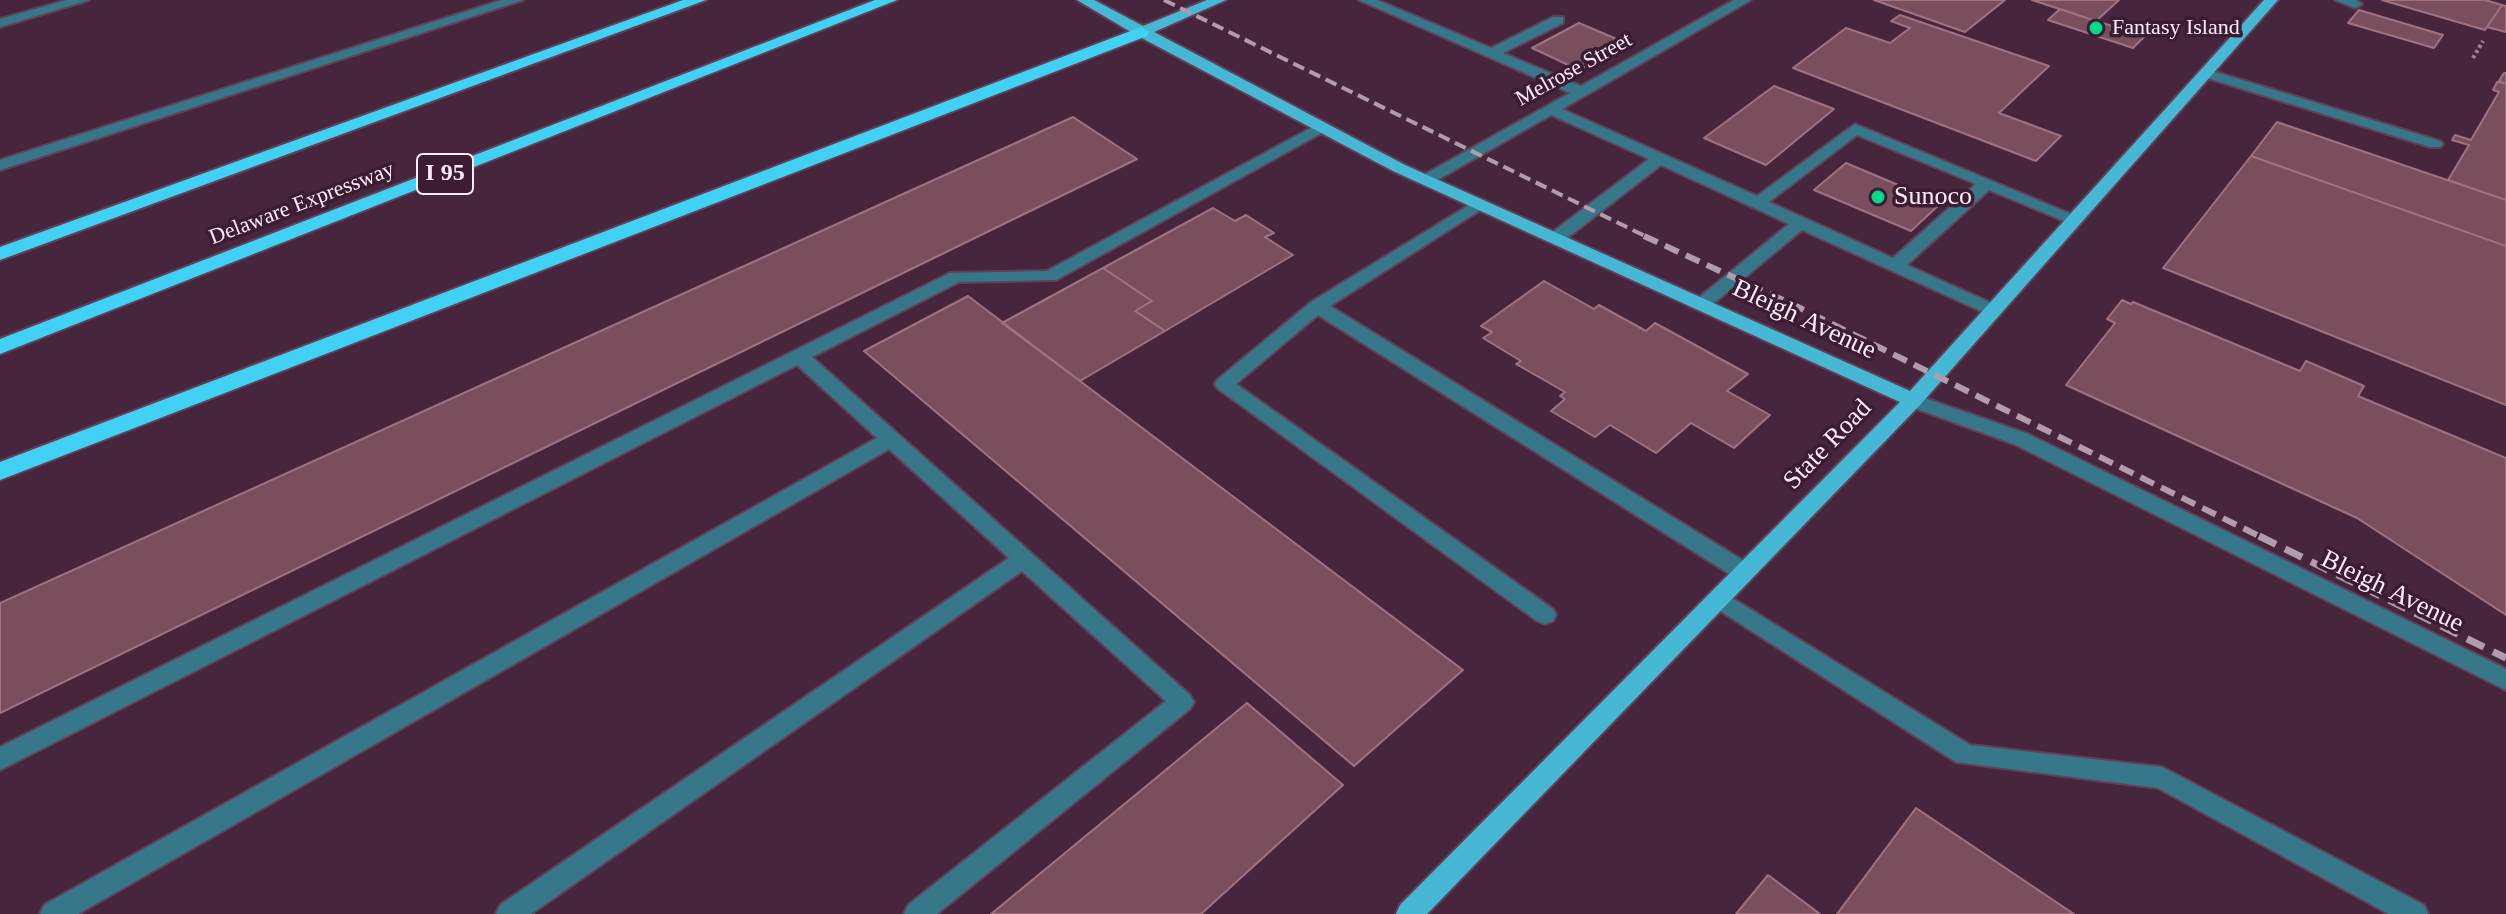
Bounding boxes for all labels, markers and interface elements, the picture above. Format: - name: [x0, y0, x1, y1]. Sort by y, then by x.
- place label: Fantasy Island: [2112, 15, 2240, 41]
- marker: Fantasy Island: [2087, 19, 2105, 37]
- street label: Melrose Street: [1511, 27, 1637, 113]
- road number: I 95: [417, 154, 473, 194]
- street label: Delaware Expressway: [206, 157, 398, 251]
- place label: Sunoco: [1894, 181, 1972, 213]
- marker: Sunoco: [1869, 188, 1887, 206]
- street label: Bleigh Avenue: [1727, 273, 1881, 367]
- street label: State Road: [1777, 393, 1879, 497]
- street label: Bleigh Avenue: [2316, 544, 2468, 640]

